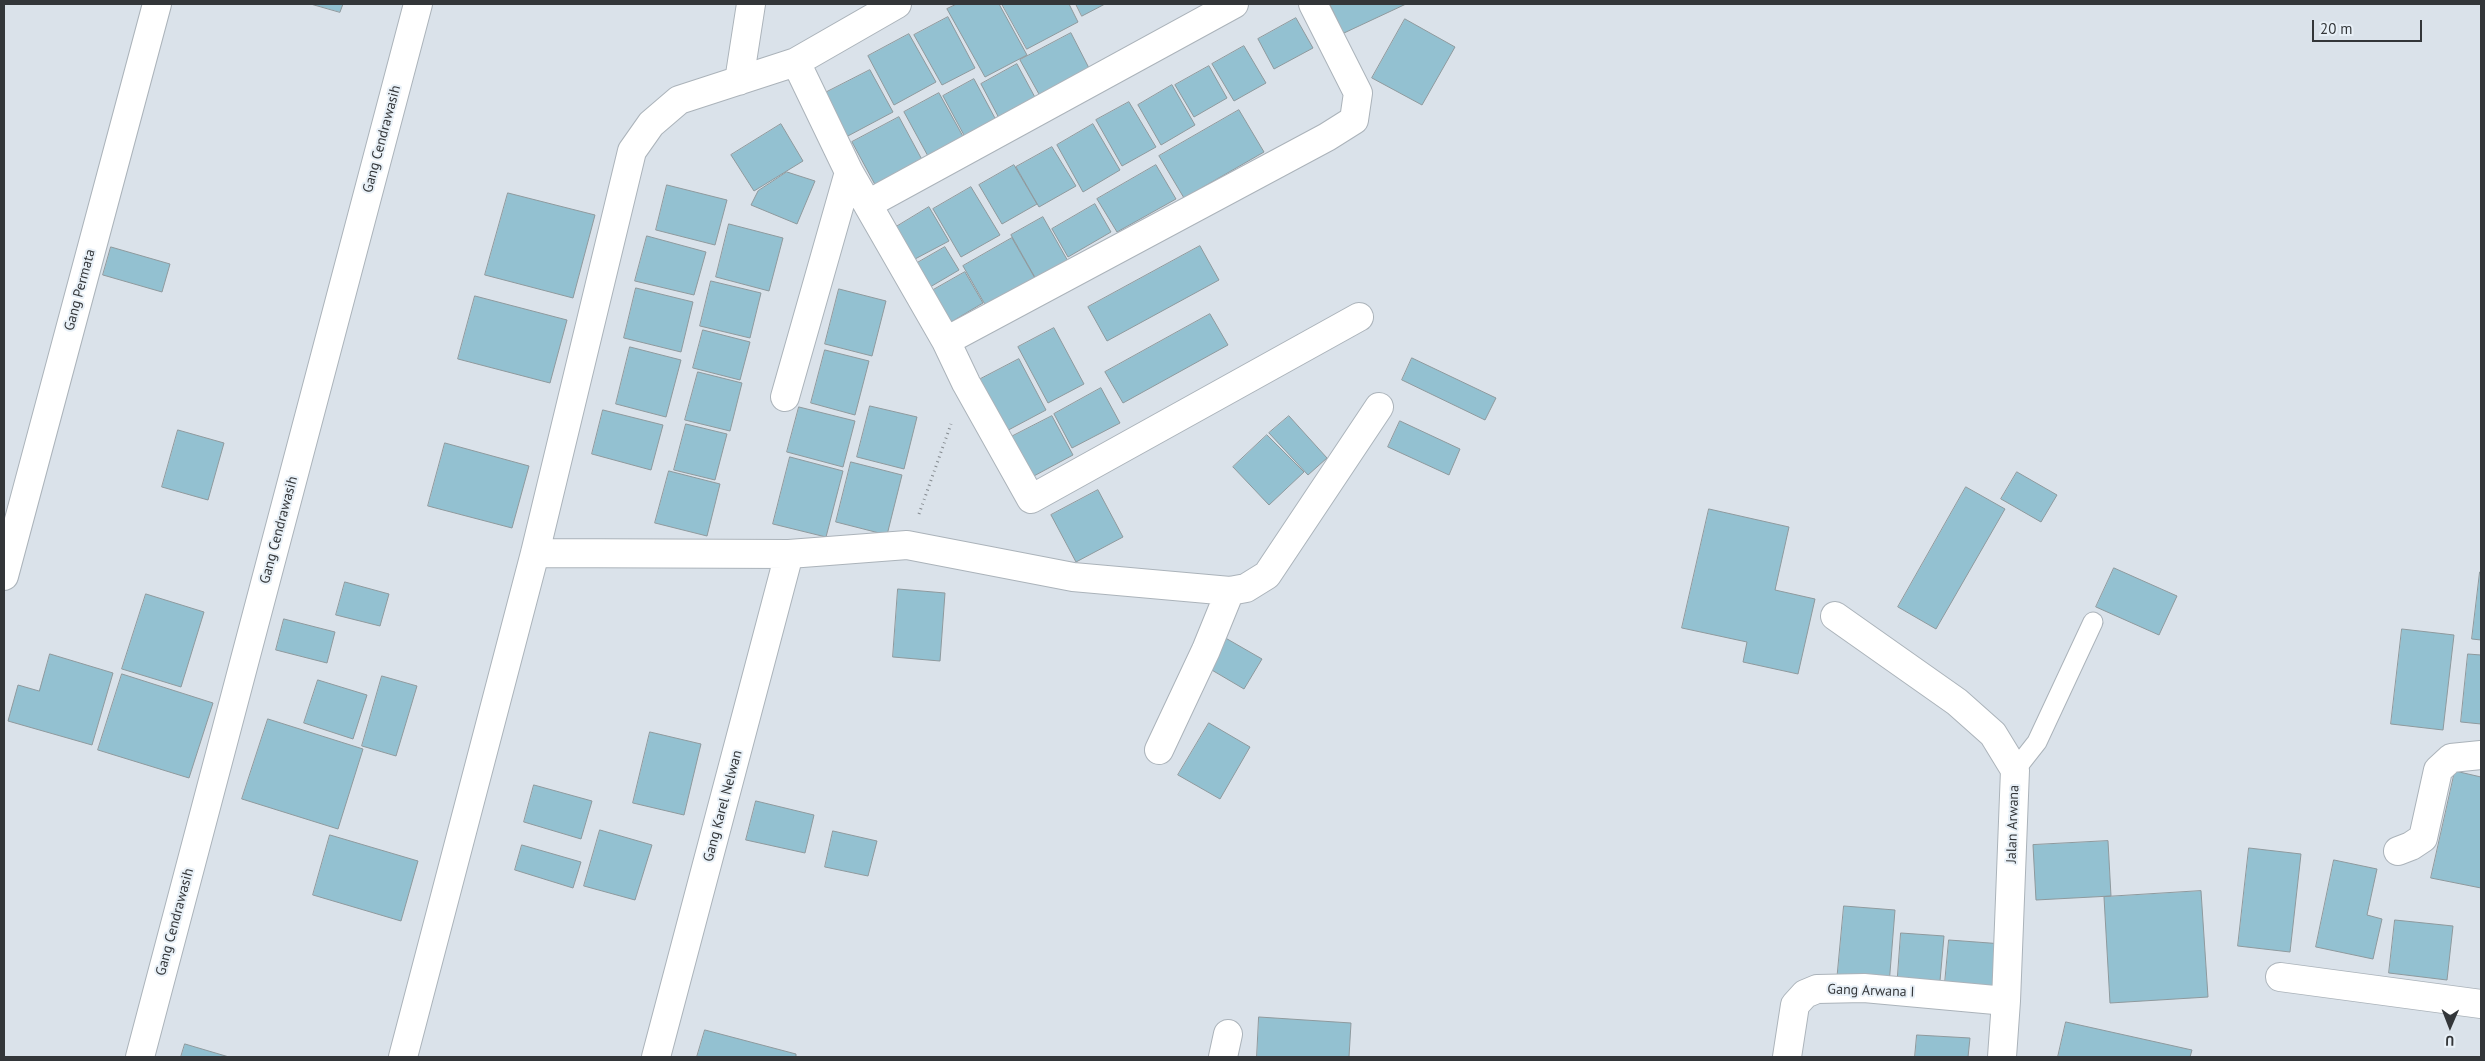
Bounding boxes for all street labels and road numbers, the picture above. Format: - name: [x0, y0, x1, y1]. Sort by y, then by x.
- street label: Gang Cendrawasih: [360, 83, 404, 195]
- street label: Gang Permata: [61, 247, 99, 333]
- street label: Gang Cendrawasih: [257, 474, 301, 586]
- street label: Gang Karel Nelwan: [700, 748, 746, 864]
- street label: Jalan Arwana: [2003, 785, 2023, 863]
- street label: Gang Cendrawasih: [153, 866, 197, 978]
- street label: Gang Arwana I: [1827, 981, 1915, 1001]

